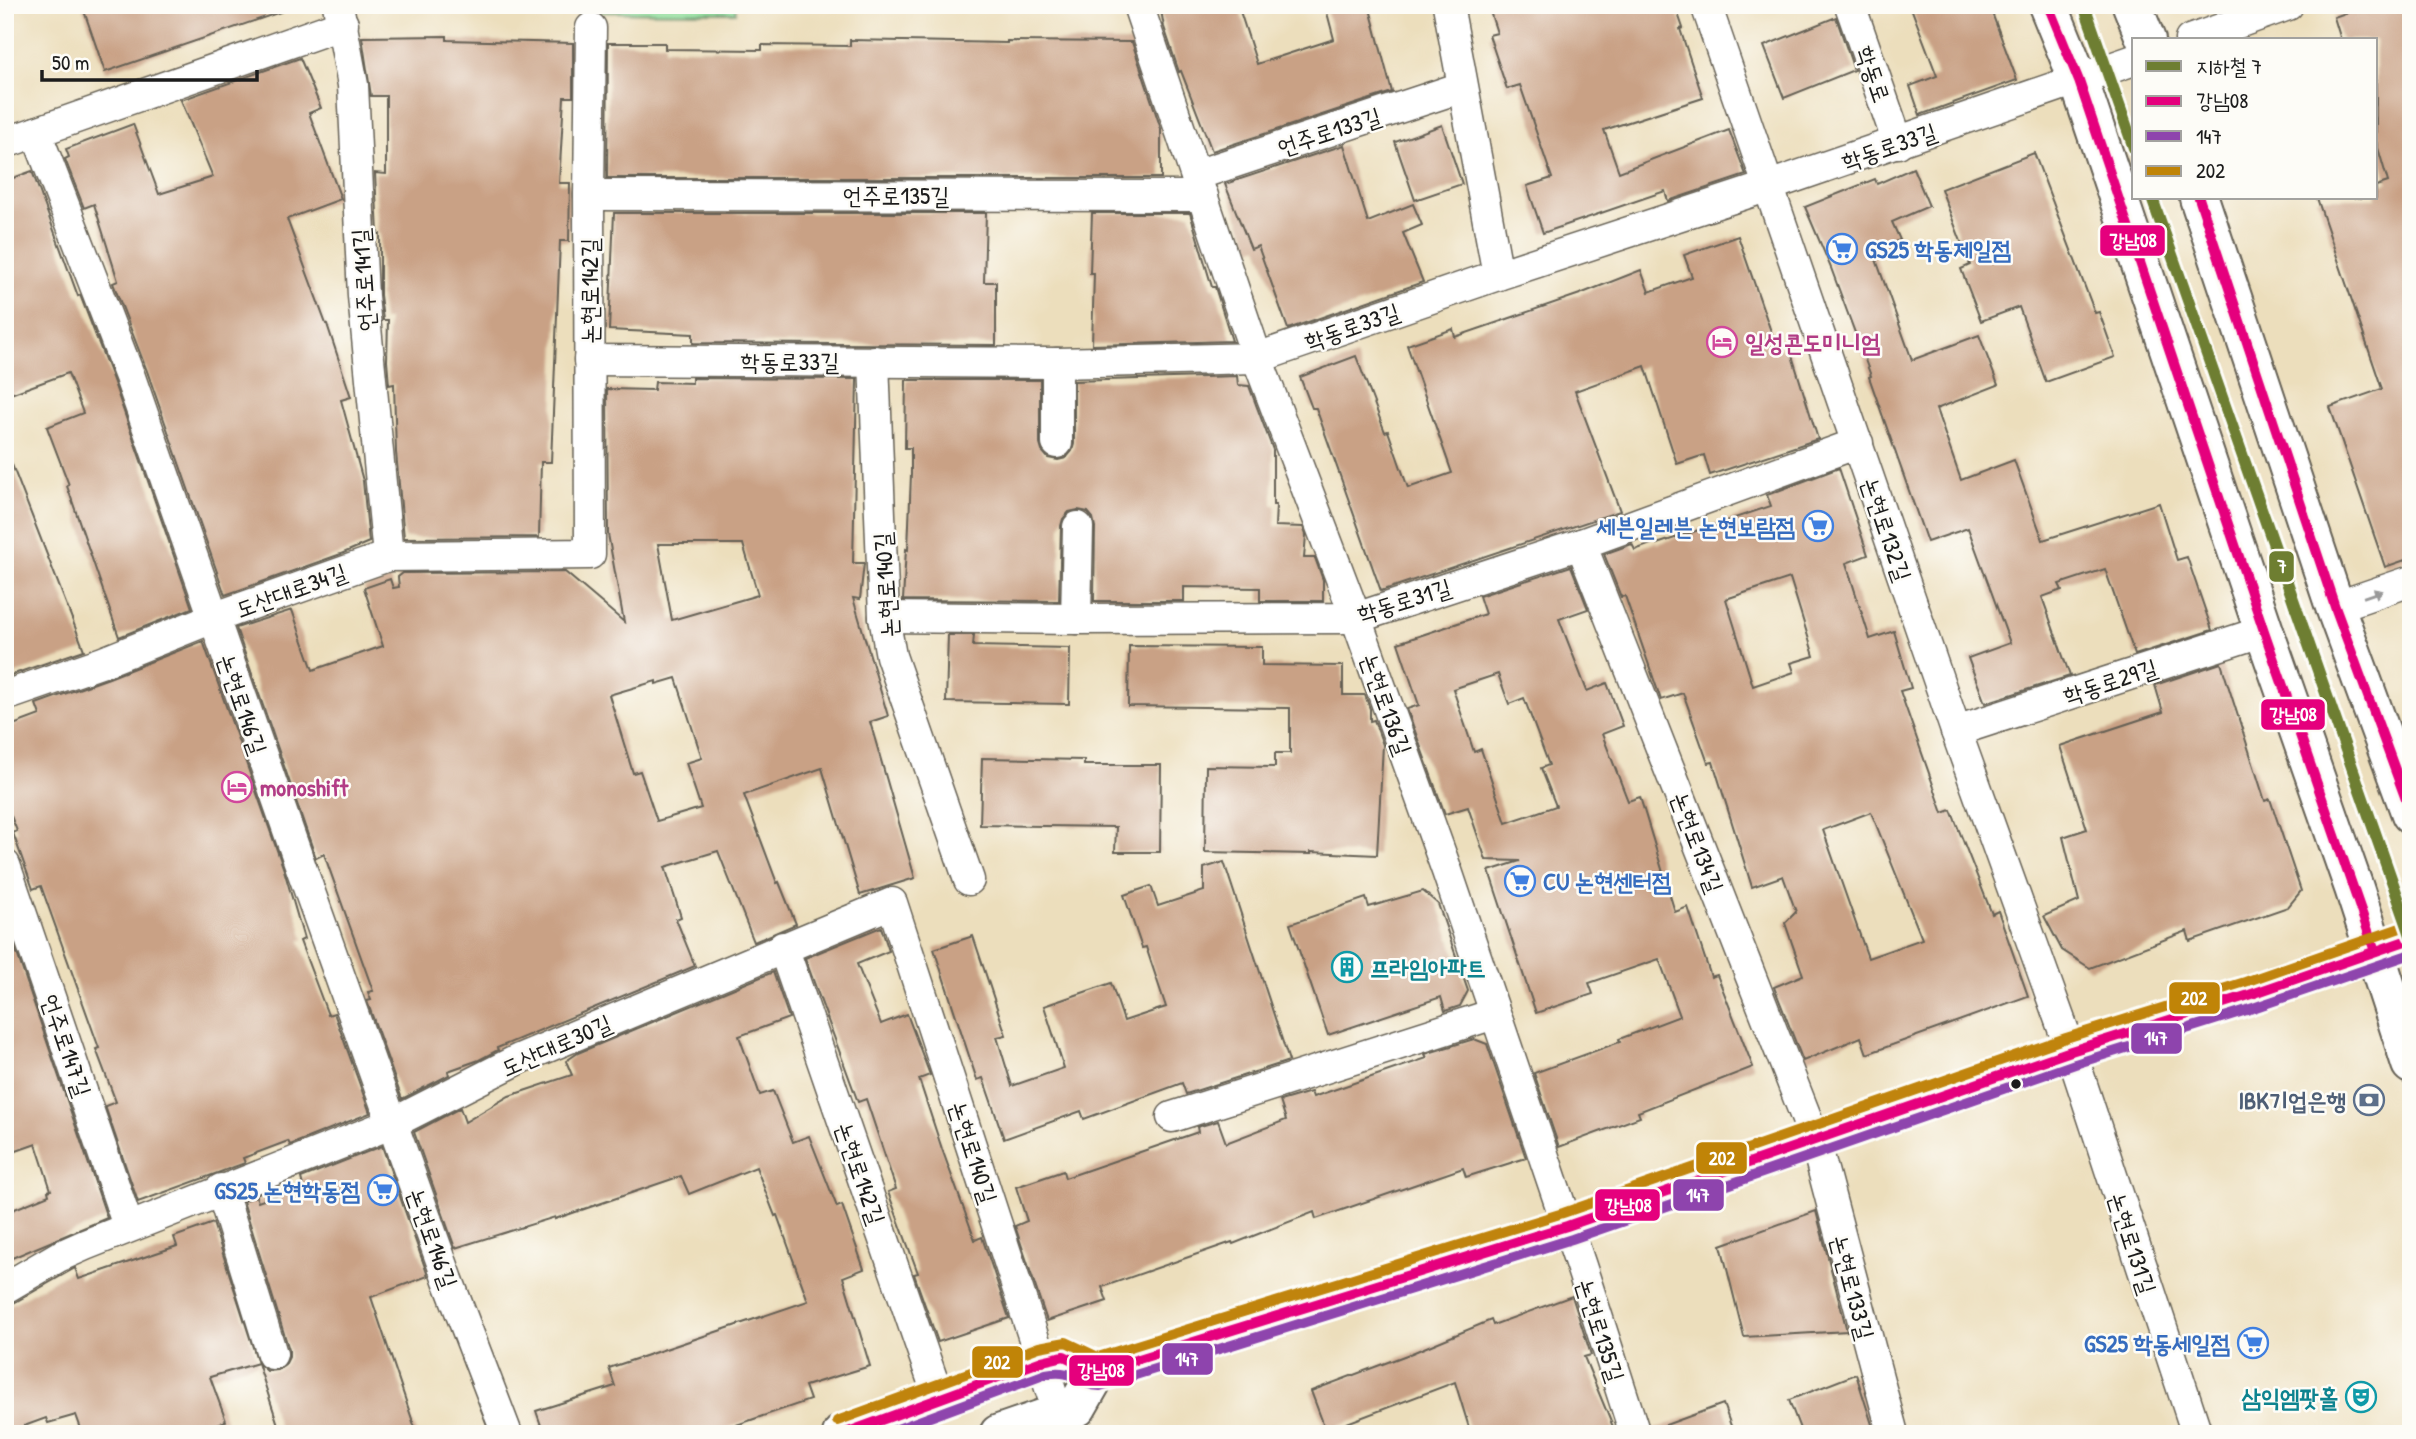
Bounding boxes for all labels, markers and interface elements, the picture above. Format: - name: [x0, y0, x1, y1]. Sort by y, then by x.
- scale bar: [42, 38, 257, 82]
- legend: [2132, 38, 2378, 200]
- street label: 학동로: [1849, 41, 1899, 107]
- text: 50 m: [52, 48, 89, 77]
- text: 지하철 7: [2196, 52, 2262, 81]
- text: 강남08: [2196, 86, 2248, 115]
- street label: 언주로133길: [1273, 99, 1385, 163]
- street label: 학동로33길: [1837, 115, 1941, 177]
- text: 147: [2196, 122, 2222, 151]
- text: 202: [2196, 156, 2225, 185]
- street label: 언주로135길: [843, 179, 949, 211]
- line badge: 강남08: [2099, 224, 2166, 257]
- street label: 언주로141길: [343, 227, 383, 333]
- text: 강남08: [2109, 227, 2157, 253]
- supermarket icon: GS25 학동제일점: [1825, 232, 1859, 266]
- place label: GS25 학동제일점: [1865, 233, 2011, 265]
- street label: 논현로142길: [573, 238, 605, 344]
- street label: 학동로33길: [1300, 295, 1404, 357]
- hotel icon: 일성콘도미니엄: [1705, 325, 1739, 359]
- place label: 일성콘도미니엄: [1745, 326, 1880, 358]
- street label: 학동로33길: [741, 345, 839, 377]
- street label: 논현로132길: [1854, 473, 1920, 585]
- supermarket icon: 세븐일레븐 논현보람점: [1801, 509, 1835, 543]
- place label: 세븐일레븐 논현보람점: [1595, 510, 1795, 542]
- street label: 논현로140길: [865, 531, 905, 639]
- line badge: 7: [2268, 550, 2295, 583]
- text: 7: [2276, 553, 2287, 579]
- street label: 도산대로34길: [231, 555, 351, 625]
- street label: 학동로31길: [1353, 571, 1455, 629]
- one-way arrow: [2363, 588, 2384, 599]
- street label: 논현로146길: [211, 649, 275, 759]
- street label: 논현로136길: [1354, 649, 1420, 759]
- street label: 학동로29길: [2059, 651, 2161, 711]
- line badge: 강남08: [2260, 698, 2326, 731]
- text: 강남08: [2269, 701, 2317, 727]
- hotel icon: monoshift: [220, 770, 254, 804]
- place label: monoshift: [260, 771, 349, 803]
- street label: 논현로134길: [1664, 787, 1732, 897]
- supermarket icon: CU 논현센터점: [1503, 864, 1537, 898]
- place label: CU 논현센터점: [1543, 865, 1671, 897]
- building icon: 프라임아파트: [1330, 950, 1364, 984]
- place label: 프라임아파트: [1370, 951, 1486, 983]
- line badge: 202: [2168, 981, 2221, 1015]
- text: 202: [2181, 985, 2207, 1011]
- street label: 언주로147길: [34, 989, 100, 1101]
- street label: 도산대로30길: [496, 1006, 616, 1084]
- line badge: 147: [2130, 1022, 2183, 1055]
- text: 147: [2144, 1025, 2168, 1051]
- unlabelled marker: [2009, 1077, 2023, 1091]
- bank icon: IBK기업은행: [2352, 1083, 2386, 1117]
- place label: IBK기업은행: [2238, 1084, 2346, 1116]
- street label: 논현로140길: [942, 1097, 1006, 1207]
- street label: 논현로142길: [829, 1118, 893, 1228]
- line badge: 202: [1695, 1141, 1748, 1175]
- text: 202: [1709, 1145, 1735, 1171]
- supermarket icon: GS25 논현학동점: [366, 1173, 400, 1207]
- place label: GS25 논현학동점: [214, 1174, 360, 1206]
- line badge: 147: [1672, 1178, 1725, 1212]
- text: 147: [1686, 1182, 1710, 1208]
- street label: 논현로146길: [400, 1183, 466, 1293]
- line badge: 강남08: [1594, 1188, 1661, 1222]
- street label: 논현로131길: [2101, 1188, 2165, 1298]
- text: 강남08: [1604, 1192, 1652, 1218]
- street label: 논현로133길: [1824, 1231, 1882, 1343]
- street label: 논현로135길: [1569, 1274, 1633, 1386]
- supermarket icon: GS25 학동세일점: [2236, 1326, 2270, 1360]
- place label: GS25 학동세일점: [2084, 1327, 2230, 1359]
- line badge: 147: [1161, 1342, 1214, 1376]
- line badge: 202: [971, 1345, 1024, 1379]
- text: 147: [1175, 1346, 1199, 1372]
- text: 202: [984, 1349, 1010, 1375]
- line badge: 강남08: [1068, 1354, 1135, 1387]
- text: 강남08: [1077, 1357, 1125, 1383]
- theatre icon: 삼익엠팟홀: [2344, 1380, 2378, 1414]
- place label: 삼익엠팟홀: [2241, 1381, 2338, 1413]

